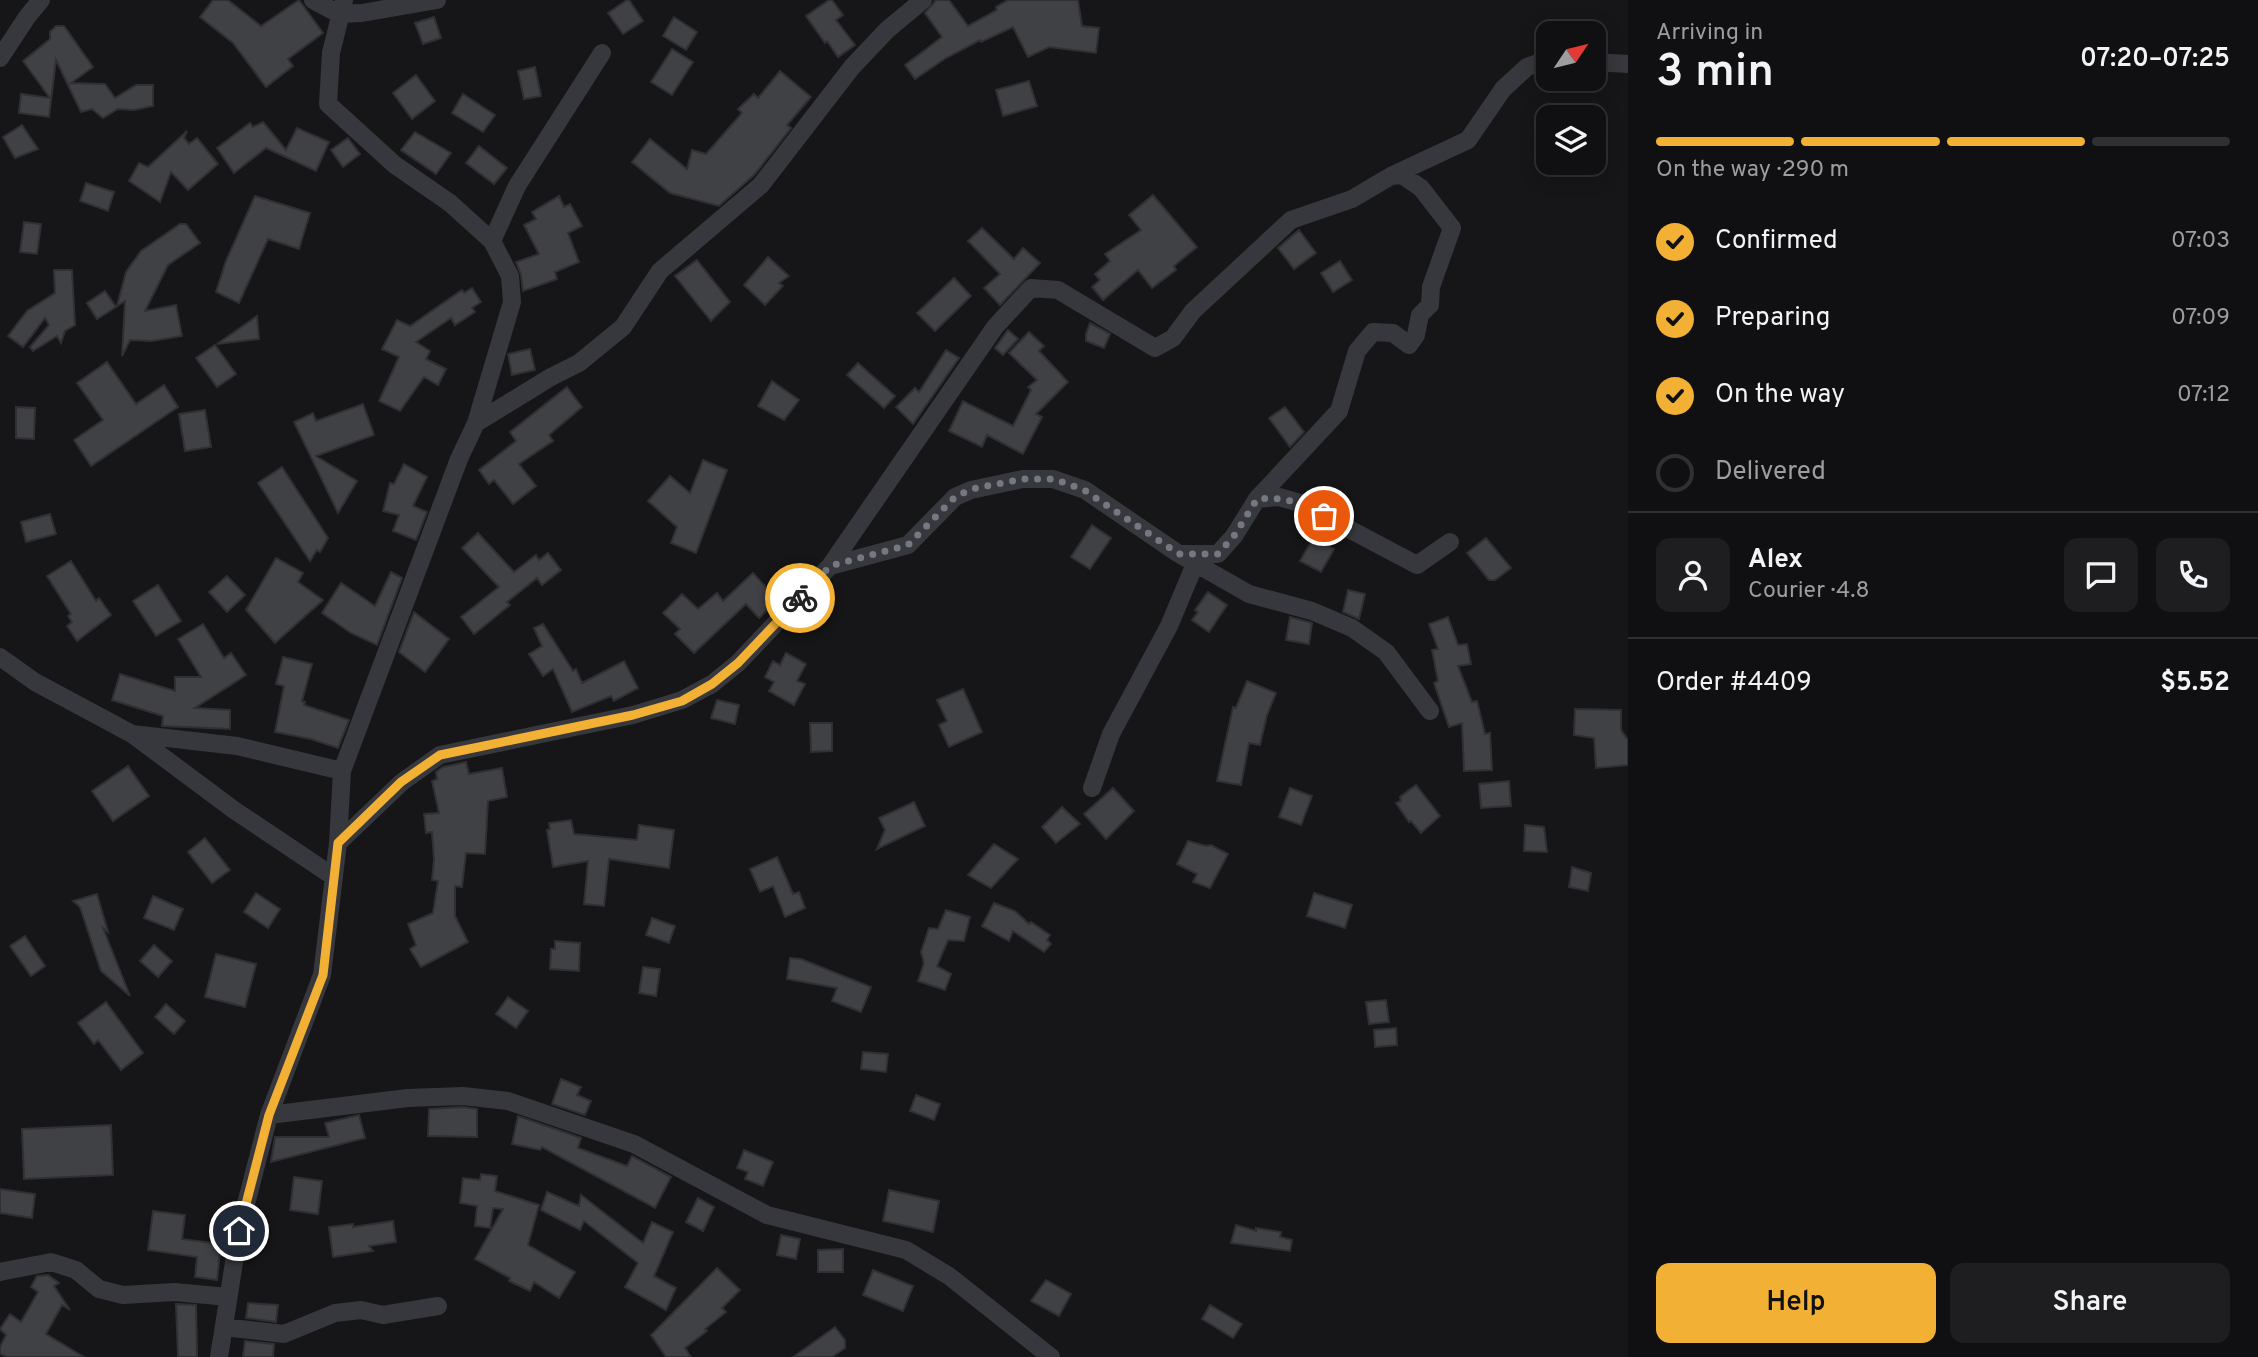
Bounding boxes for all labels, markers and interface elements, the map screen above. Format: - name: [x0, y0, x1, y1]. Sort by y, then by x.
- text: Arriving in: [1656, 19, 1763, 48]
- north arrow: [1536, 21, 1606, 91]
- map controls: [1536, 21, 1606, 175]
- text: 07:20–07:25: [2080, 43, 2230, 76]
- text: 3 min: [1656, 44, 1774, 103]
- button: layers: [1536, 105, 1606, 175]
- text: On the way · 290 m: [1656, 156, 1849, 185]
- icon: check: [1656, 223, 1694, 261]
- text: Confirmed: [1715, 225, 1838, 258]
- text: 07:03: [2171, 227, 2230, 256]
- icon: check: [1656, 300, 1694, 338]
- text: Preparing: [1715, 302, 1830, 335]
- text: 07:09: [2171, 304, 2230, 333]
- icon: check: [1656, 377, 1694, 415]
- text: On the way: [1715, 379, 1845, 412]
- text: 07:12: [2177, 381, 2230, 410]
- text: Delivered: [1715, 456, 1826, 489]
- pin: [1294, 486, 1354, 546]
- icon: bag: [1305, 497, 1343, 535]
- button: person: [1656, 538, 1730, 612]
- button: chat: [2064, 538, 2138, 612]
- button: phone: [2156, 538, 2230, 612]
- text: Alex: [1748, 544, 1803, 577]
- courier: [765, 563, 835, 633]
- text: Courier · 4.8: [1748, 577, 1869, 606]
- icon: bike: [781, 579, 819, 617]
- text: Order #4409: [1656, 667, 1812, 700]
- text: $5.52: [2160, 667, 2230, 700]
- pin: [209, 1201, 269, 1261]
- icon: home: [220, 1212, 258, 1250]
- button: Help: [1656, 1263, 1936, 1343]
- button: Share: [1950, 1263, 2230, 1343]

